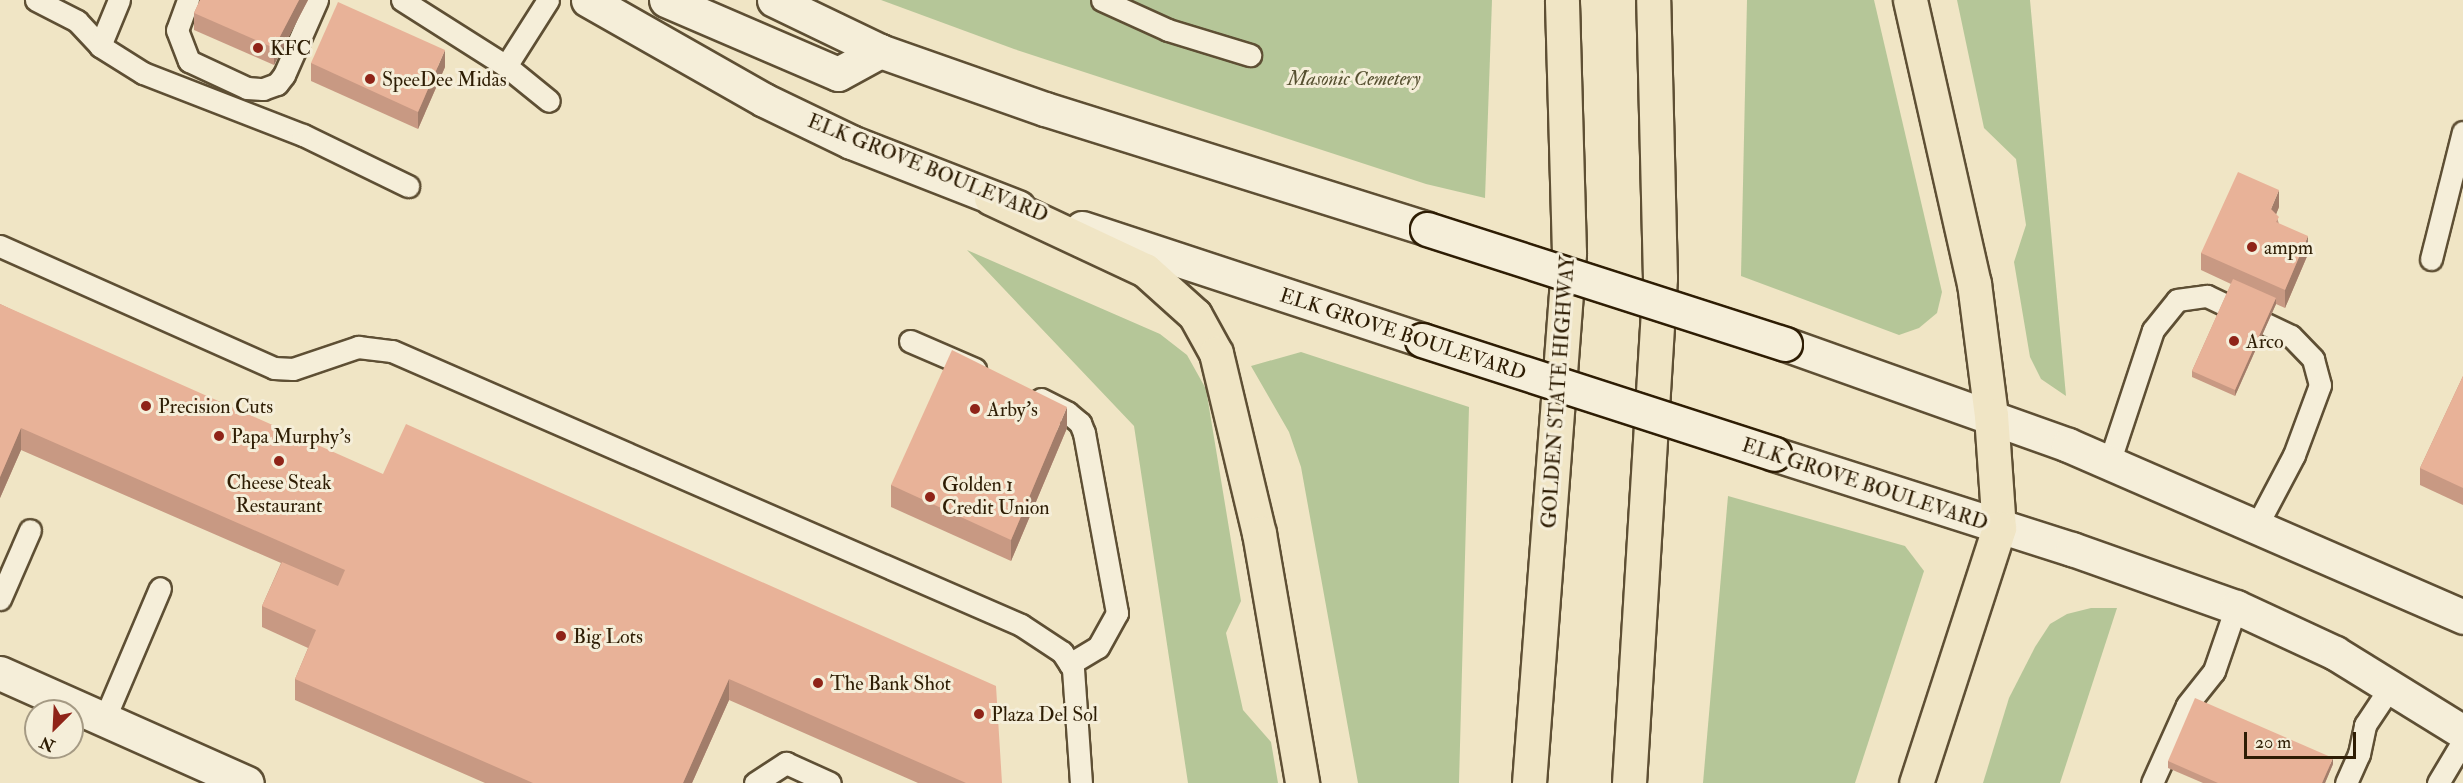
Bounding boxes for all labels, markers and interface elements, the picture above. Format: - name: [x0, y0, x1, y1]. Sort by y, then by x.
- place label: KFC: [270, 36, 311, 60]
- marker: KFC: [251, 41, 265, 55]
- park label: Masonic Cemetery: [1287, 66, 1421, 90]
- place label: SpeeDee Midas: [382, 67, 507, 91]
- marker: SpeeDee Midas: [363, 72, 377, 86]
- street label: ELK GROVE BOULEVARD: [804, 109, 1052, 227]
- place label: ampm: [2264, 235, 2313, 259]
- marker: ampm: [2245, 240, 2259, 254]
- street label: GOLDEN STATE HIGHWAY: [1536, 255, 1580, 529]
- street label: ELK GROVE BOULEVARD: [1277, 283, 1529, 385]
- place label: Arco: [2246, 329, 2284, 353]
- marker: Arco: [2227, 334, 2241, 348]
- place label: Precision Cuts: [158, 394, 273, 418]
- place label: Arby's: [987, 397, 1038, 421]
- marker: Precision Cuts: [139, 399, 153, 413]
- marker: Arby's: [968, 402, 982, 416]
- place label: Papa Murphy's: [231, 424, 351, 448]
- marker: Papa Murphy's: [212, 429, 226, 443]
- street label: ELK GROVE BOULEVARD: [1739, 433, 1991, 535]
- marker: Cheese Steak Restaurant: [272, 454, 286, 468]
- place label: Cheese Steak Restaurant: [226, 470, 332, 517]
- place label: Golden 1 Credit Union: [942, 473, 1050, 520]
- marker: Golden 1 Credit Union: [923, 490, 937, 504]
- place label: Big Lots: [573, 624, 643, 648]
- marker: Big Lots: [554, 629, 568, 643]
- place label: The Bank Shot: [830, 671, 951, 695]
- marker: The Bank Shot: [811, 676, 825, 690]
- north arrow: [24, 699, 84, 759]
- place label: Plaza Del Sol: [991, 702, 1098, 726]
- marker: Plaza Del Sol: [972, 707, 986, 721]
- scale bar: [2247, 720, 2360, 758]
- text: 20 m: [2255, 731, 2291, 754]
- text: N: [37, 732, 58, 756]

